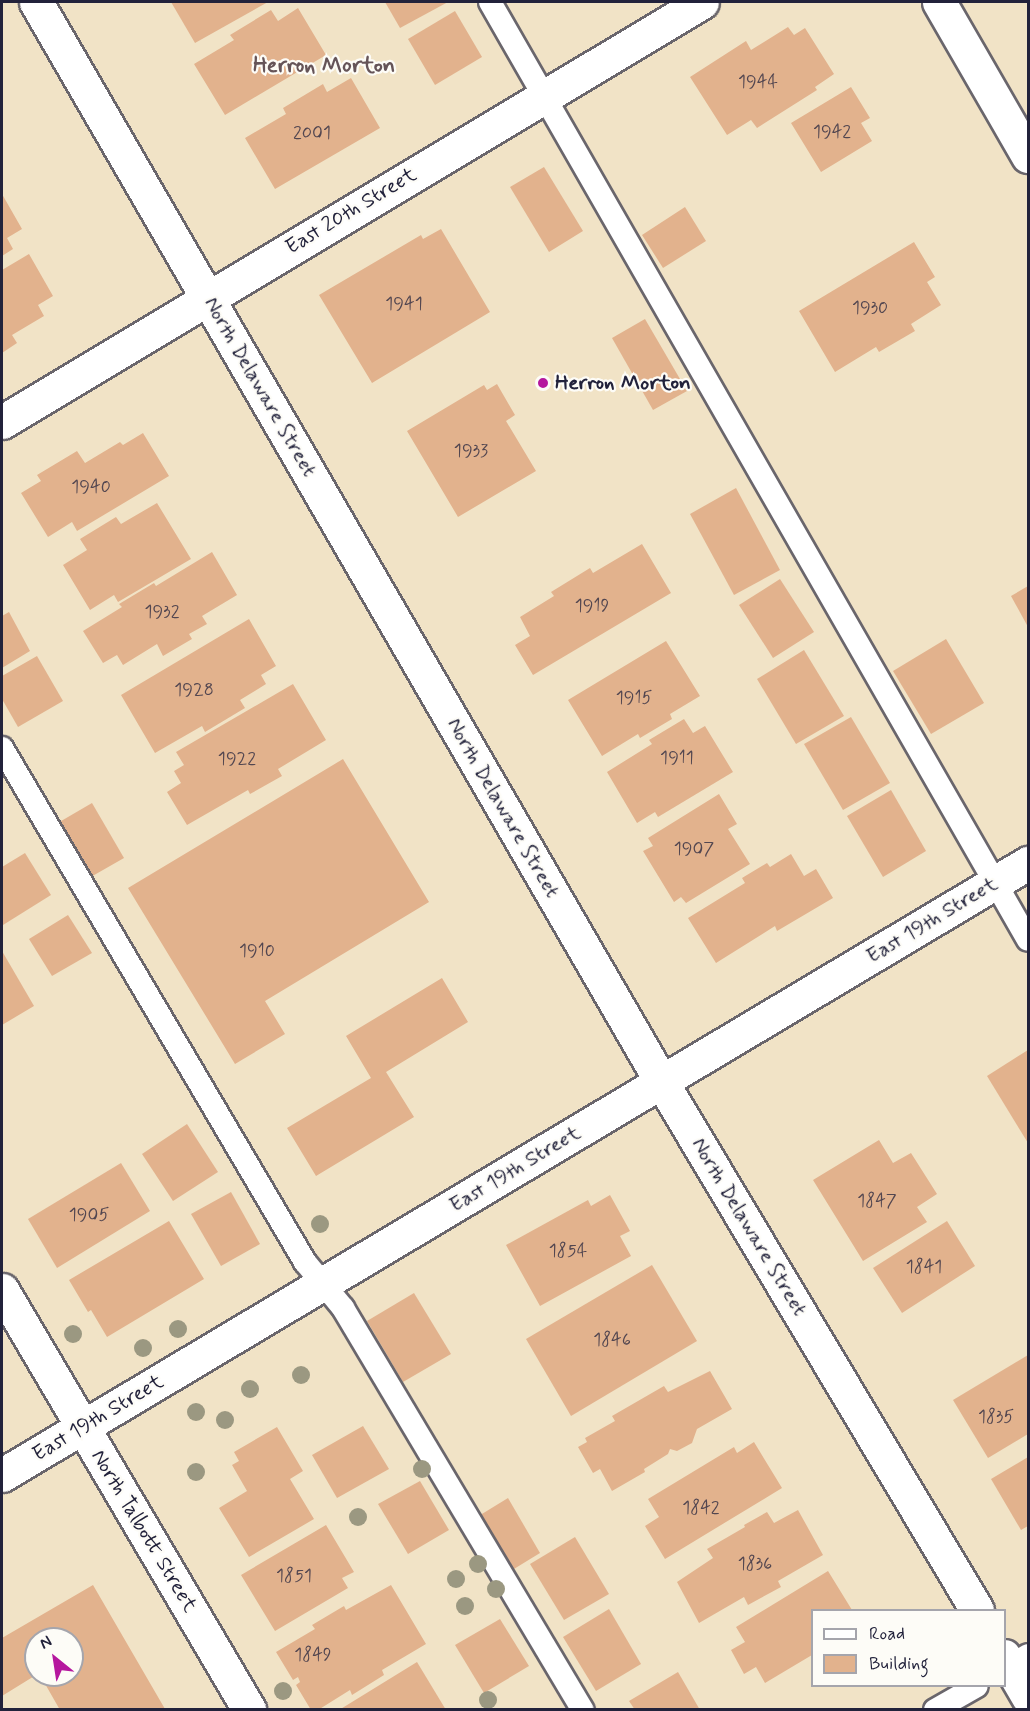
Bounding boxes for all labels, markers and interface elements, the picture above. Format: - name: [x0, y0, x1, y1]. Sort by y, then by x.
- district label: Herron Morton: [256, 54, 392, 80]
- house number: 1944: [738, 71, 778, 93]
- house number: 1942: [813, 121, 851, 143]
- house number: 2001: [293, 122, 331, 144]
- street label: East 20th Street: [281, 162, 421, 260]
- street label: North Delaware Street: [197, 291, 323, 483]
- house number: 1941: [385, 293, 423, 315]
- house number: 1930: [852, 297, 888, 319]
- place label: Herron Morton: [555, 370, 684, 396]
- marker: Herron Morton: [536, 376, 550, 390]
- house number: 1933: [454, 440, 488, 462]
- house number: 1940: [71, 476, 111, 498]
- house number: 1919: [575, 595, 609, 617]
- house number: 1932: [145, 601, 179, 623]
- house number: 1928: [174, 679, 214, 701]
- house number: 1915: [616, 687, 652, 709]
- street label: North Delaware Street: [440, 712, 566, 904]
- house number: 1911: [660, 747, 694, 769]
- house number: 1922: [218, 748, 256, 770]
- house number: 1907: [674, 838, 714, 860]
- street label: East 19th Street: [862, 871, 1002, 969]
- house number: 1910: [239, 940, 275, 962]
- street label: East 19th Street: [445, 1120, 585, 1218]
- street label: North Delaware Street: [685, 1132, 813, 1322]
- house number: 1847: [857, 1190, 897, 1212]
- house number: 1905: [69, 1204, 109, 1226]
- house number: 1854: [549, 1240, 587, 1262]
- house number: 1841: [906, 1256, 942, 1278]
- house number: 1846: [593, 1329, 631, 1351]
- street label: East 19th Street: [28, 1369, 168, 1467]
- house number: 1835: [978, 1406, 1014, 1428]
- street label: North Talbott Street: [86, 1445, 202, 1617]
- house number: 1842: [682, 1497, 720, 1519]
- house number: 1836: [738, 1553, 772, 1575]
- house number: 1851: [276, 1565, 312, 1587]
- legend: [811, 1609, 1006, 1687]
- text: Road: [869, 1622, 905, 1646]
- north arrow: [24, 1627, 84, 1687]
- text: N: [36, 1631, 56, 1654]
- house number: 1849: [294, 1644, 332, 1666]
- text: Building: [869, 1652, 929, 1676]

